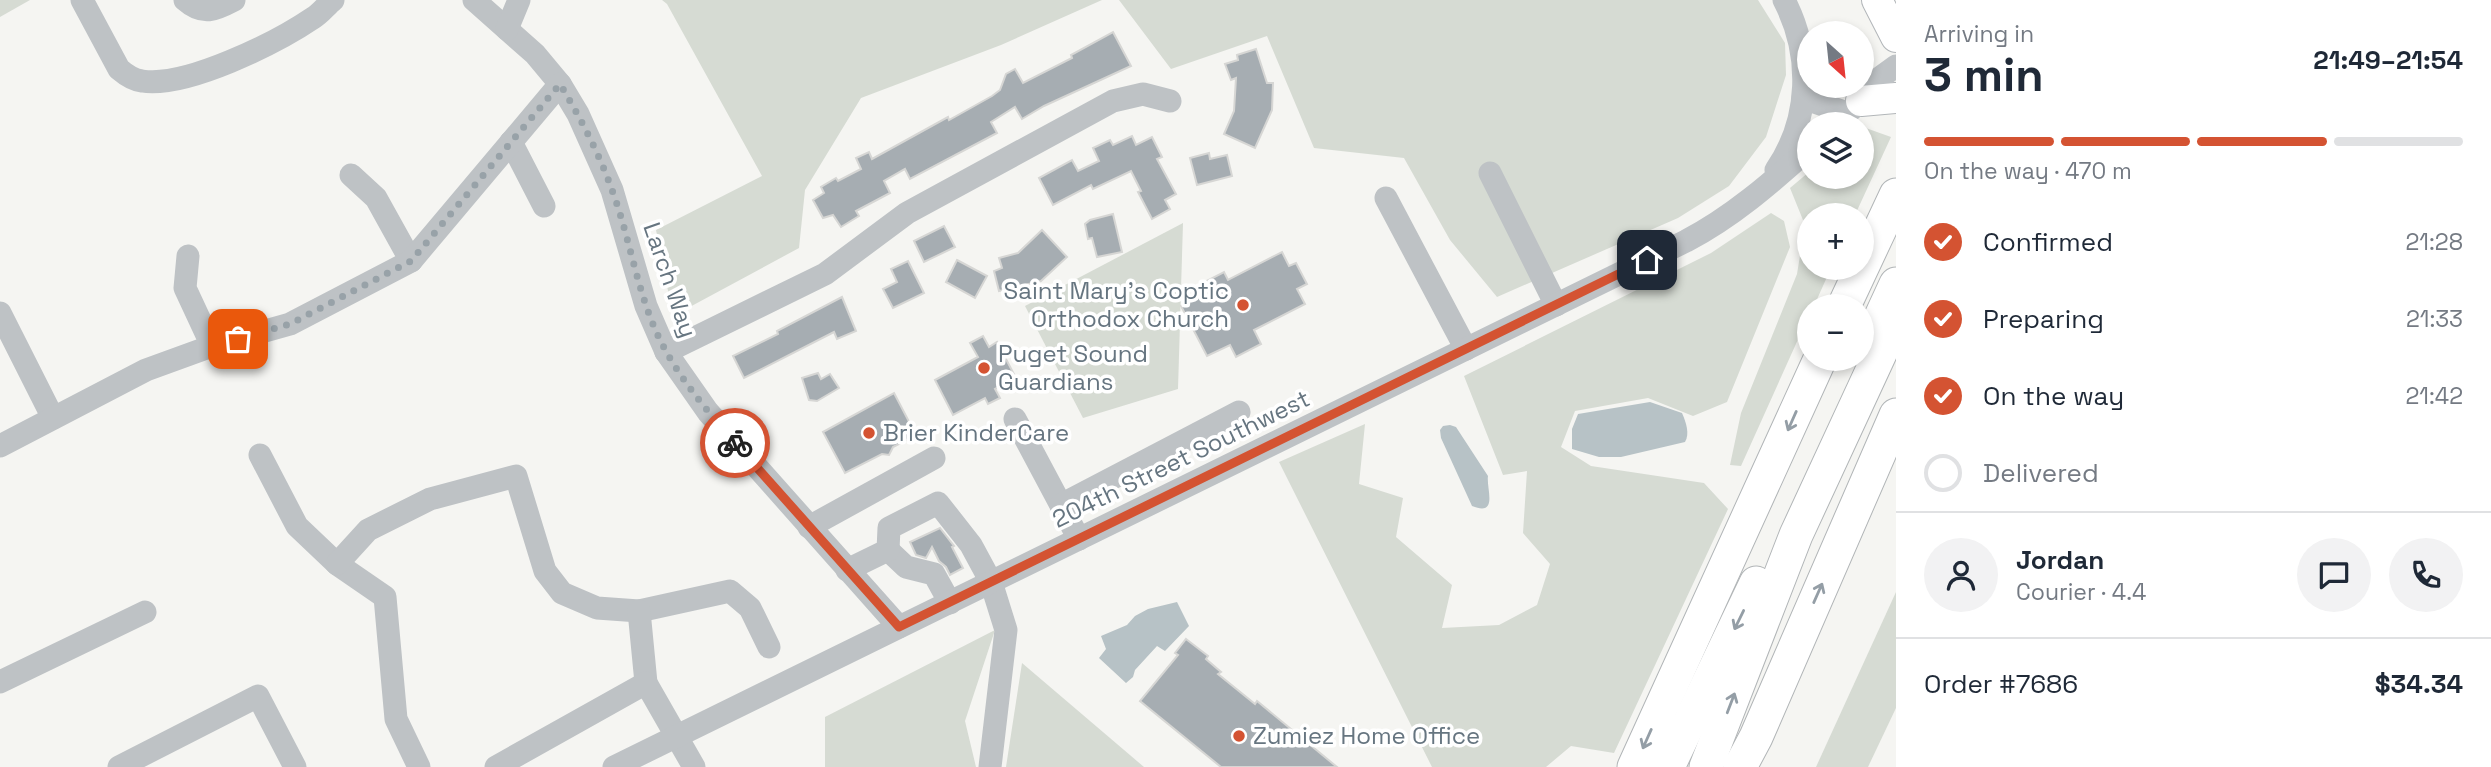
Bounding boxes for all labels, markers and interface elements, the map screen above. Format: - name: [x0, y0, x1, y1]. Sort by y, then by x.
- text: Arriving in: [1924, 19, 2034, 49]
- north arrow: [1797, 21, 1874, 98]
- map controls: [1797, 21, 1874, 371]
- text: 21:49–21:54: [2313, 43, 2463, 77]
- text: 3 min: [1924, 46, 2044, 104]
- button: layers: [1797, 112, 1874, 189]
- text: On the way · 470 m: [1924, 156, 2132, 186]
- button: +: [1797, 203, 1874, 280]
- street label: Larch Way: [636, 218, 705, 341]
- icon: check: [1924, 223, 1962, 261]
- text: Confirmed: [1983, 225, 2113, 259]
- text: 21:28: [2406, 227, 2463, 257]
- pin: [1617, 230, 1677, 290]
- icon: home: [1628, 241, 1666, 279]
- place label: Saint Mary's Coptic Orthodox Church: [1003, 275, 1229, 334]
- button: −: [1797, 294, 1874, 371]
- marker: Saint Mary's Coptic Orthodox Church: [1235, 297, 1251, 313]
- icon: check: [1924, 300, 1962, 338]
- text: Preparing: [1983, 302, 2104, 336]
- text: 21:33: [2406, 304, 2463, 334]
- pin: [208, 309, 268, 369]
- icon: bag: [219, 320, 257, 358]
- place label: Puget Sound Guardians: [998, 338, 1148, 397]
- marker: Puget Sound Guardians: [976, 360, 992, 376]
- icon: check: [1924, 377, 1962, 415]
- text: On the way: [1983, 379, 2124, 413]
- text: 21:42: [2405, 381, 2463, 411]
- street label: 204th Street Southwest: [1047, 383, 1315, 534]
- courier: [700, 408, 770, 478]
- one-way arrow: [1785, 410, 1798, 431]
- place label: Brier KinderCare: [883, 417, 1069, 448]
- icon: bike: [716, 424, 754, 462]
- marker: Brier KinderCare: [861, 425, 877, 441]
- text: Delivered: [1983, 456, 2099, 490]
- button: person: [1924, 538, 1998, 612]
- button: chat: [2297, 538, 2371, 612]
- button: phone: [2389, 538, 2463, 612]
- text: Jordan: [2016, 543, 2104, 577]
- text: Courier · 4.4: [2016, 577, 2146, 607]
- one-way arrow: [1812, 583, 1825, 604]
- one-way arrow: [1731, 609, 1745, 630]
- text: Order #7686: [1924, 667, 2078, 701]
- text: $34.34: [2375, 667, 2463, 701]
- one-way arrow: [1726, 693, 1739, 715]
- place label: Zumiez Home Office: [1253, 720, 1480, 751]
- marker: Zumiez Home Office: [1231, 728, 1247, 744]
- one-way arrow: [1640, 728, 1653, 749]

